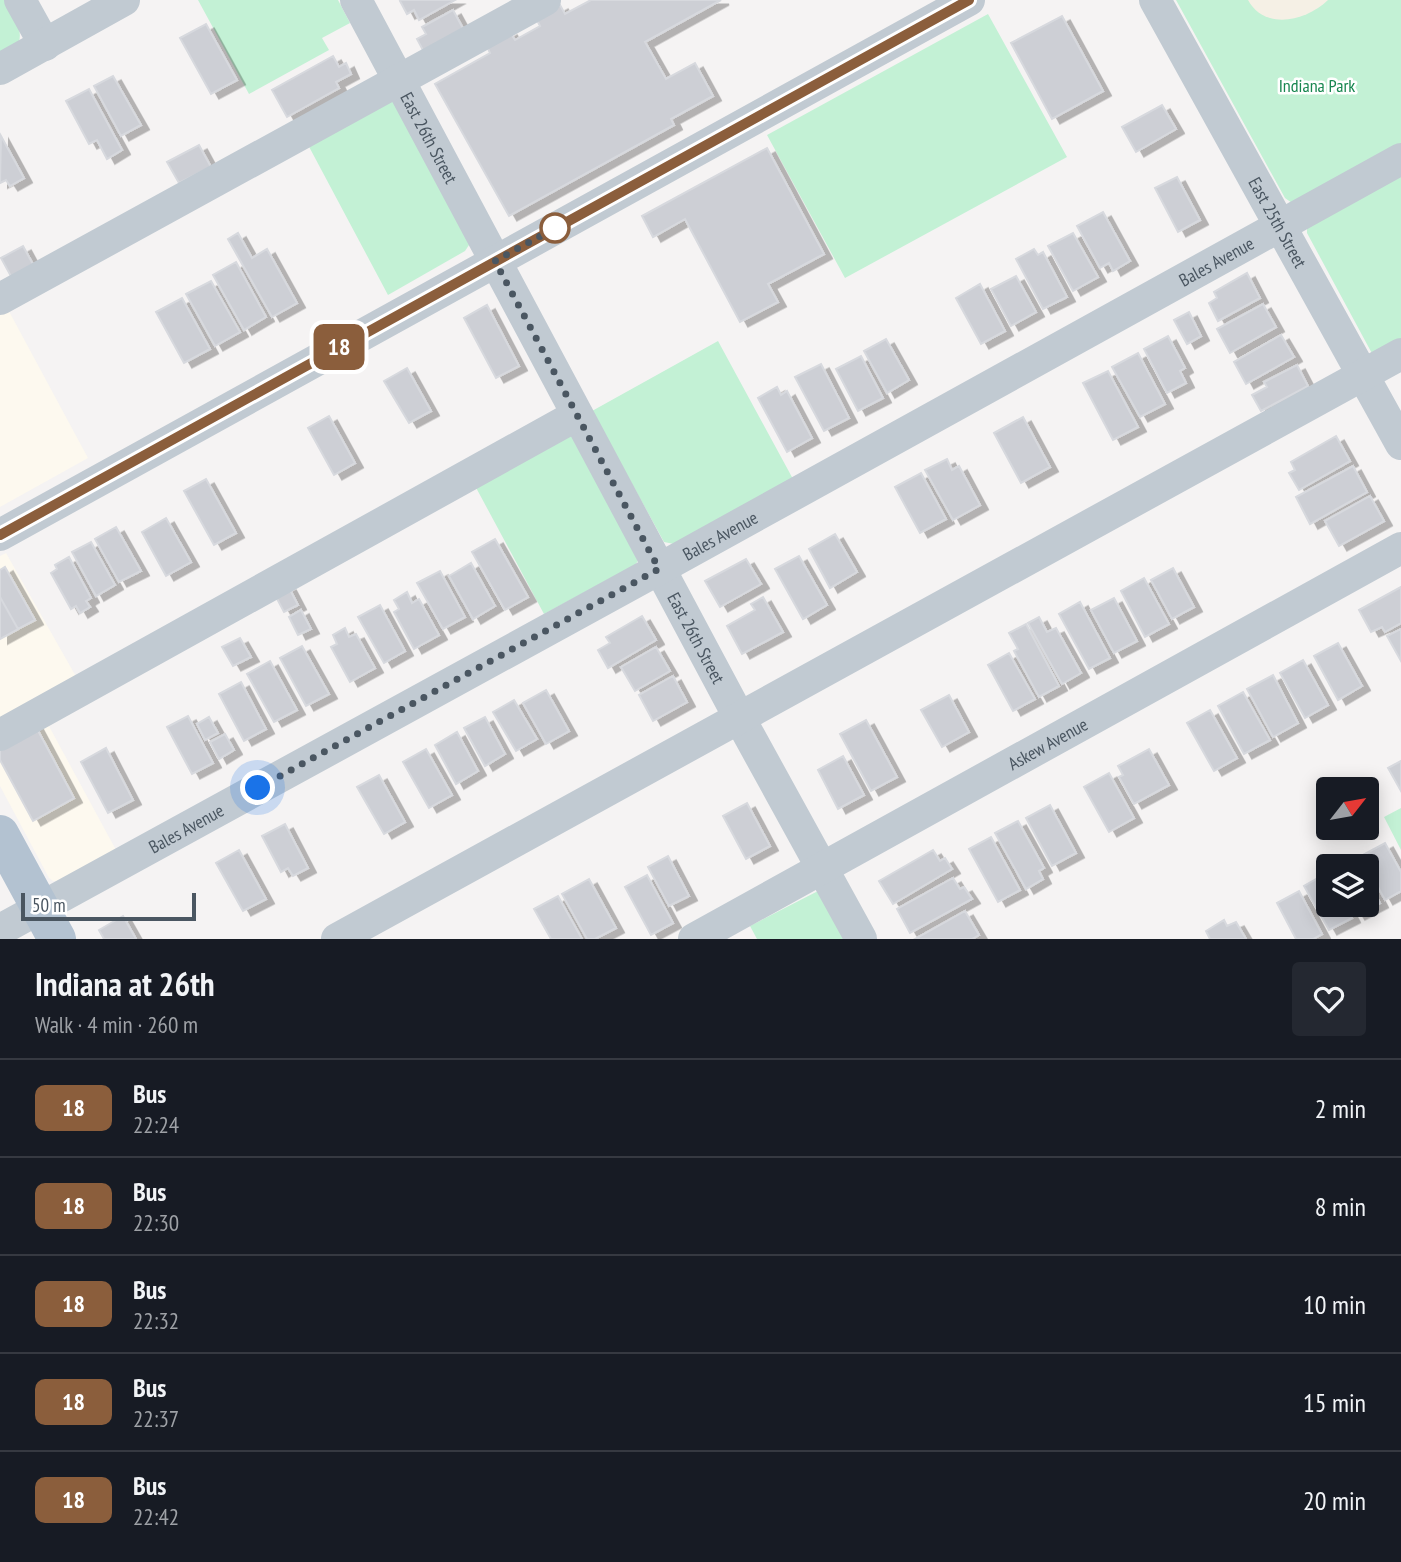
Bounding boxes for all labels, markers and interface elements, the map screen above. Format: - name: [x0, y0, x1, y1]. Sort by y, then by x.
- park label: Indiana Park: [1279, 74, 1355, 97]
- street label: East 26th Street: [396, 88, 463, 187]
- street label: East 25th Street: [1244, 173, 1312, 272]
- unlabelled marker: [540, 213, 570, 243]
- street label: Bales Avenue: [1175, 231, 1258, 291]
- line badge: 18: [308, 324, 370, 370]
- text: 18: [328, 331, 350, 362]
- street label: Bales Avenue: [678, 505, 762, 565]
- street label: East 26th Street: [663, 588, 730, 687]
- street label: Askew Avenue: [1004, 712, 1092, 775]
- your location: [240, 770, 275, 805]
- north arrow: [1316, 777, 1379, 840]
- map controls: [1316, 777, 1379, 917]
- street label: Bales Avenue: [144, 798, 228, 858]
- button: layers: [1316, 854, 1379, 917]
- scale bar: [21, 890, 196, 922]
- text: 50 m: [32, 893, 66, 917]
- text: Indiana at 26th: [35, 962, 215, 1005]
- button: heart: [1292, 962, 1366, 1036]
- text: Walk · 4 min · 260 m: [35, 1010, 198, 1039]
- text: Bus: [133, 1077, 166, 1110]
- text: 18: [62, 1092, 85, 1123]
- text: 2 min: [1315, 1092, 1366, 1125]
- text: 22:24: [133, 1110, 179, 1139]
- text: Bus: [133, 1175, 166, 1208]
- text: 18: [62, 1190, 85, 1221]
- text: 8 min: [1315, 1190, 1366, 1223]
- text: 22:30: [133, 1208, 179, 1237]
- text: Bus: [133, 1273, 166, 1306]
- text: 18: [62, 1288, 85, 1319]
- text: 10 min: [1303, 1288, 1366, 1321]
- text: 22:32: [133, 1306, 179, 1335]
- text: Bus: [133, 1371, 166, 1404]
- text: 18: [62, 1386, 85, 1417]
- text: 15 min: [1303, 1386, 1366, 1419]
- text: 22:37: [133, 1404, 179, 1433]
- text: Bus: [133, 1469, 166, 1502]
- text: 18: [62, 1484, 85, 1515]
- text: 20 min: [1303, 1484, 1366, 1517]
- text: 22:42: [133, 1502, 179, 1531]

